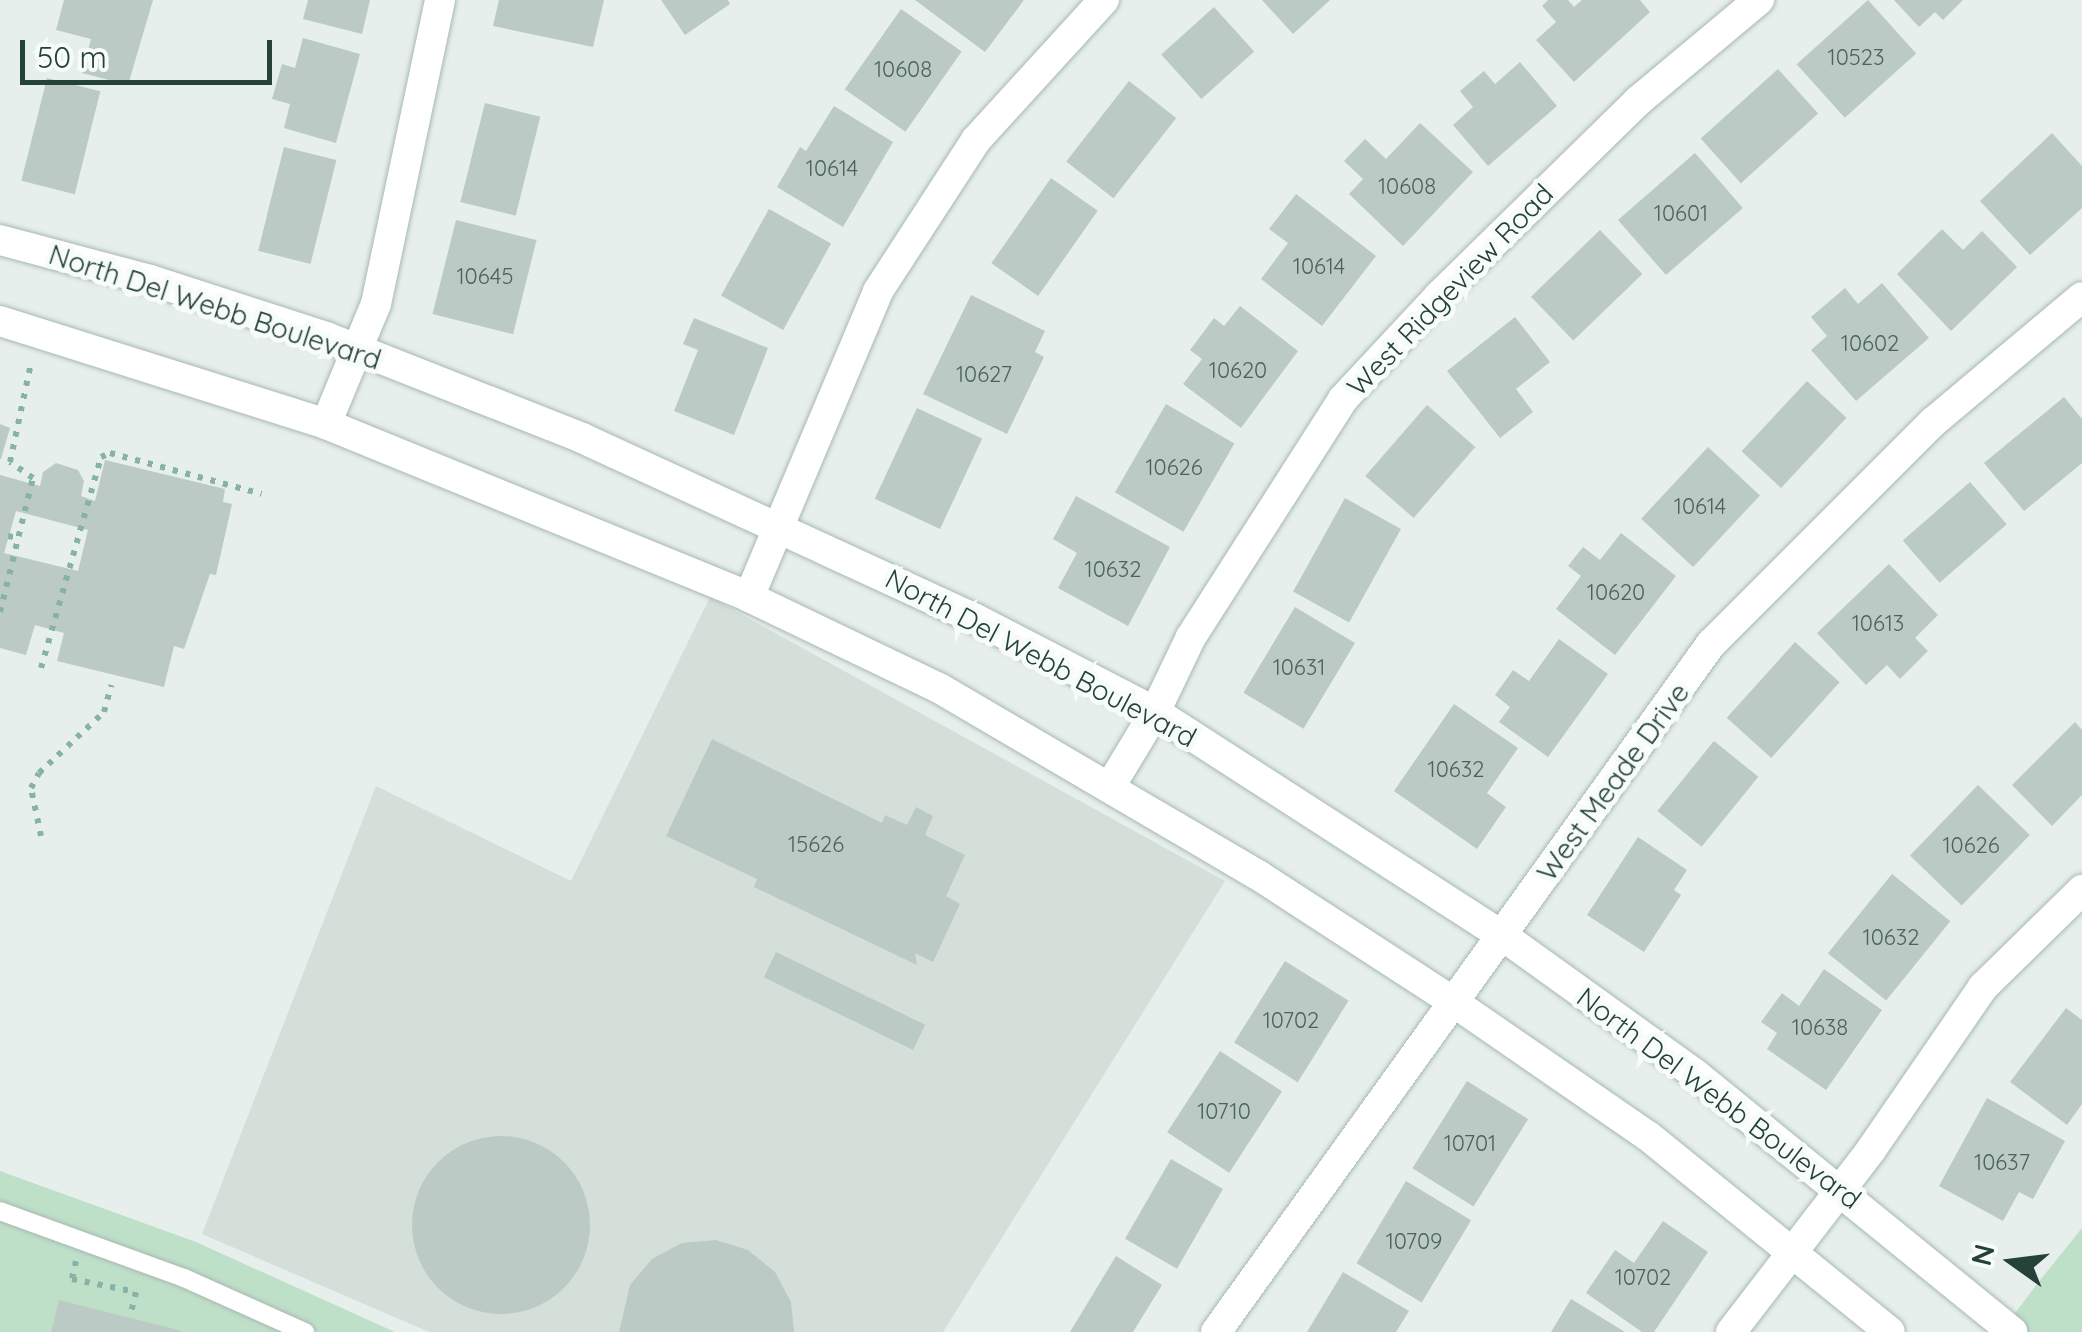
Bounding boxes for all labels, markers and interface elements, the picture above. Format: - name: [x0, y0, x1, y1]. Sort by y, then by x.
- scale bar: [25, 20, 278, 82]
- text: 50 m: [37, 38, 107, 76]
- house number: 10523: [1828, 45, 1884, 71]
- house number: 10608: [874, 57, 932, 83]
- house number: 10614: [806, 156, 858, 182]
- house number: 10608: [1378, 174, 1436, 200]
- street label: West Ridgeview Road: [1340, 177, 1560, 403]
- house number: 10601: [1654, 201, 1708, 227]
- street label: North Del Webb Boulevard: [45, 237, 385, 377]
- house number: 10614: [1293, 254, 1345, 280]
- house number: 10645: [456, 264, 514, 290]
- house number: 10602: [1841, 331, 1899, 357]
- house number: 10620: [1209, 358, 1267, 384]
- house number: 10627: [956, 362, 1012, 388]
- house number: 10626: [1145, 455, 1203, 481]
- house number: 10614: [1674, 494, 1726, 520]
- house number: 10632: [1085, 557, 1141, 583]
- street label: North Del Webb Boulevard: [880, 562, 1202, 754]
- house number: 10620: [1587, 580, 1645, 606]
- house number: 10613: [1852, 611, 1904, 637]
- house number: 10631: [1273, 655, 1325, 681]
- street label: West Meade Drive: [1530, 676, 1696, 888]
- house number: 10632: [1428, 757, 1484, 783]
- house number: 15626: [788, 832, 844, 858]
- house number: 10626: [1942, 833, 2000, 859]
- house number: 10632: [1863, 925, 1919, 951]
- street label: North Del Webb Boulevard: [1570, 980, 1868, 1216]
- house number: 10702: [1263, 1008, 1319, 1034]
- house number: 10638: [1792, 1015, 1848, 1041]
- house number: 10710: [1197, 1099, 1251, 1125]
- house number: 10701: [1444, 1131, 1496, 1157]
- house number: 10637: [1974, 1150, 2030, 1176]
- north arrow: [1962, 1212, 2062, 1312]
- house number: 10709: [1386, 1229, 1442, 1255]
- text: N: [1963, 1240, 2002, 1269]
- house number: 10702: [1615, 1265, 1671, 1291]

